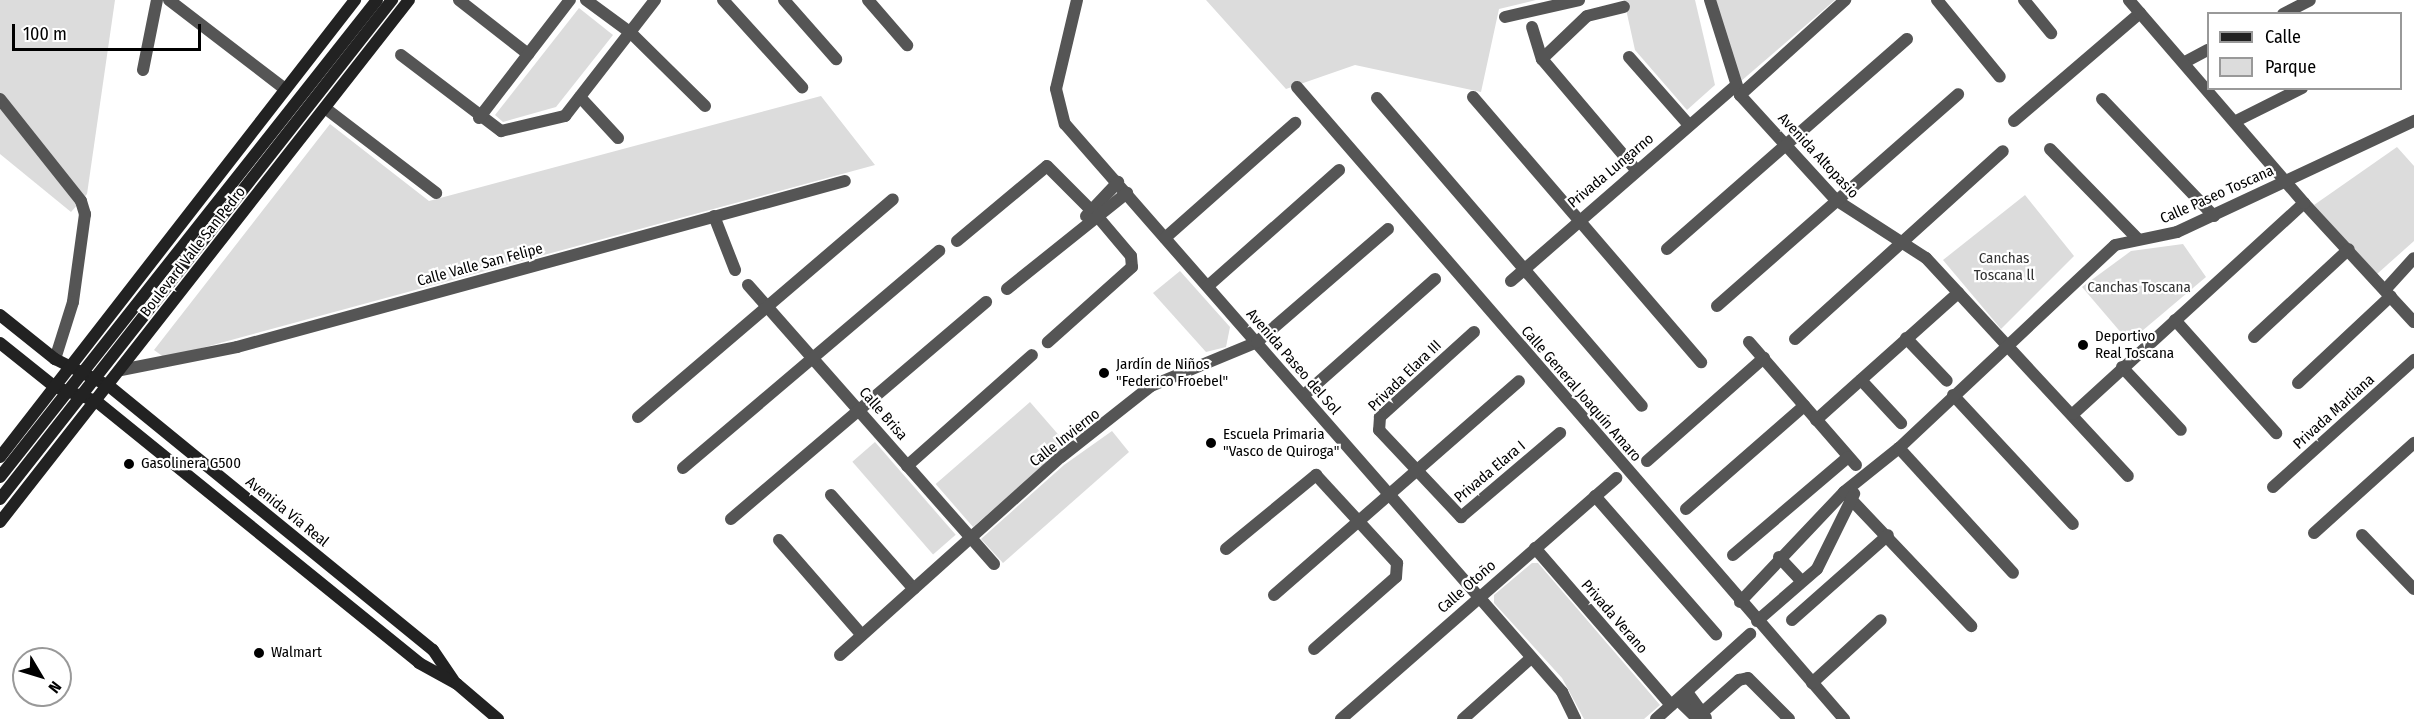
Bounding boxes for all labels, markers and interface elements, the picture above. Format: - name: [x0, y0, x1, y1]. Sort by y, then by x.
- scale bar: [15, 12, 204, 50]
- legend: [2207, 12, 2402, 90]
- text: 100 m: [23, 23, 67, 45]
- text: Calle: [2265, 26, 2301, 48]
- text: Parque: [2265, 56, 2316, 78]
- street label: Avenida Altopasio: [1774, 110, 1862, 202]
- street label: Privada Lungarno: [1564, 130, 1658, 212]
- street label: Calle Paseo Toscana: [2157, 162, 2277, 228]
- street label: Boulevard Valle San Pedro: [137, 183, 249, 321]
- street label: Calle Valle San Felipe: [415, 240, 545, 290]
- park label: Canchas Toscana ll: [1974, 249, 2034, 284]
- park label: Canchas Toscana: [2087, 279, 2191, 297]
- street label: Avenida Paseo del Sol: [1242, 305, 1344, 419]
- street label: Calle General Joaquín Amaro: [1517, 322, 1645, 466]
- place label: Deportivo Real Toscana: [2095, 327, 2174, 362]
- street label: Privada Elara III: [1365, 337, 1445, 415]
- marker: Deportivo Real Toscana: [2076, 338, 2090, 352]
- place label: Jardín de Niños "Federico Froebel": [1116, 355, 1228, 390]
- marker: Jardín de Niños "Federico Froebel": [1097, 366, 1111, 380]
- street label: Privada Marliana: [2290, 371, 2378, 453]
- street label: Calle Brisa: [855, 384, 911, 444]
- street label: Calle Invierno: [1026, 405, 1104, 471]
- place label: Escuela Primaria "Vasco de Quiroga": [1223, 425, 1339, 460]
- marker: Escuela Primaria "Vasco de Quiroga": [1204, 436, 1218, 450]
- street label: Privada Elara I: [1451, 437, 1529, 507]
- place label: Gasolinera G500: [141, 455, 241, 473]
- marker: Gasolinera G500: [122, 457, 136, 471]
- street label: Avenida Vía Real: [242, 473, 332, 551]
- street label: Calle Otoño: [1434, 557, 1500, 617]
- street label: Privada Verano: [1577, 576, 1651, 658]
- place label: Walmart: [271, 644, 322, 662]
- marker: Walmart: [252, 646, 266, 660]
- north arrow: [12, 647, 72, 707]
- text: N: [45, 678, 65, 697]

